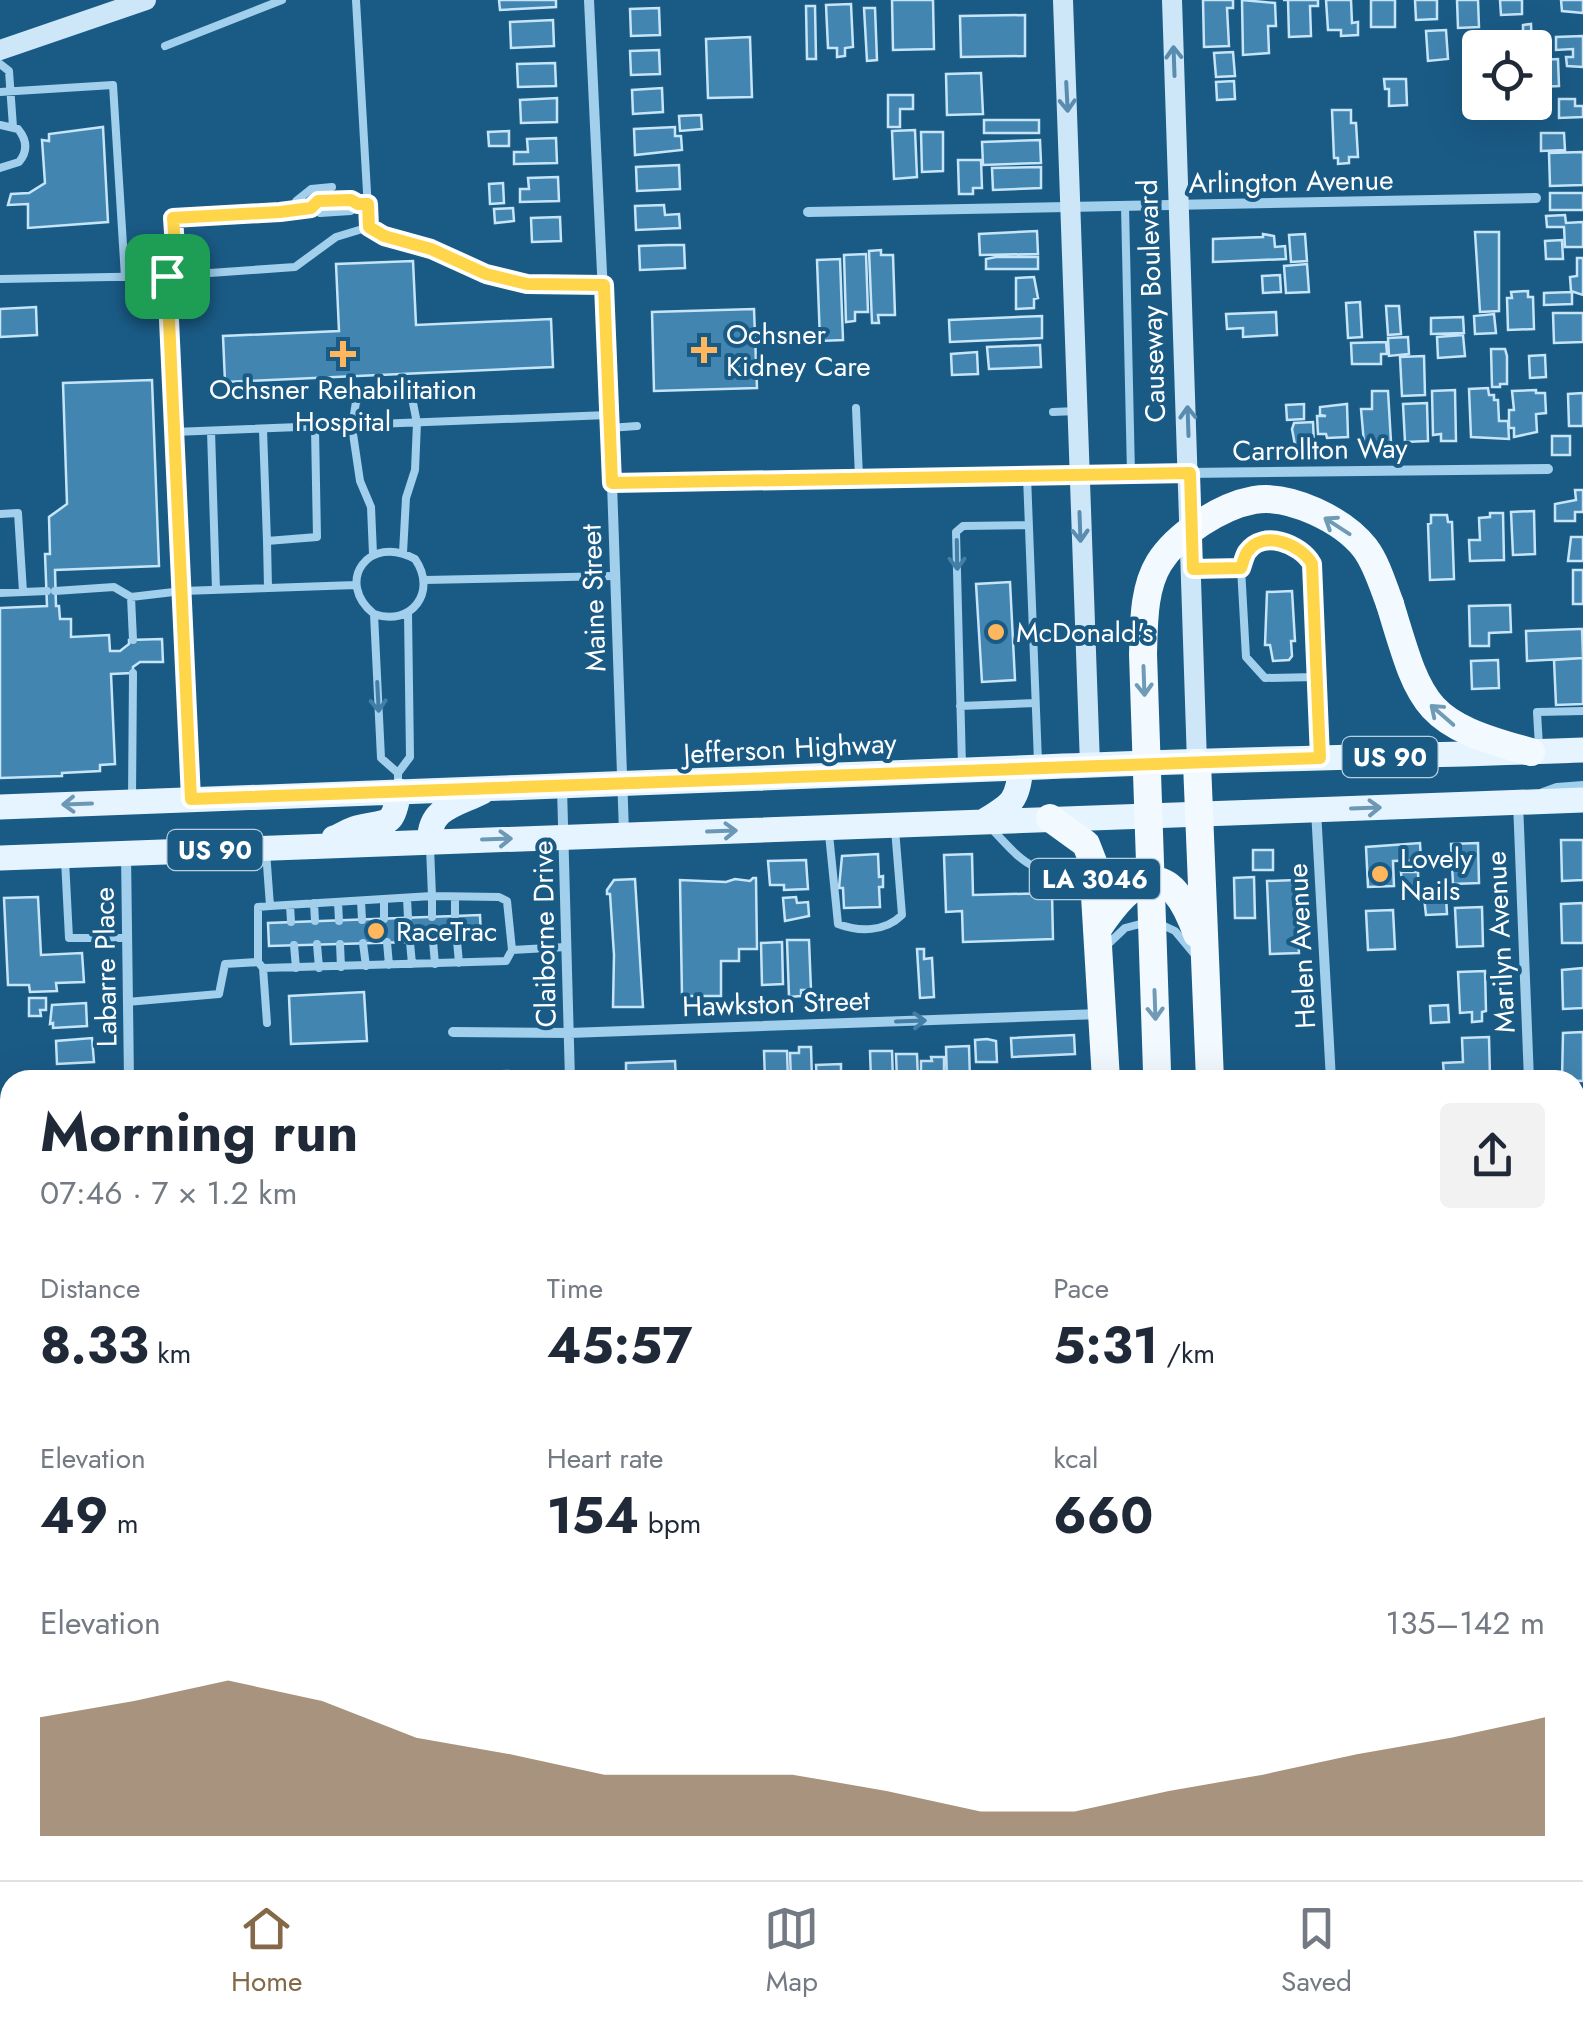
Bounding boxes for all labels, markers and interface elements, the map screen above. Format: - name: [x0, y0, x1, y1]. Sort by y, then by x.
- map controls: [1462, 30, 1552, 120]
- button: locate: [1462, 30, 1552, 120]
- one-way arrow: [1164, 46, 1183, 78]
- one-way arrow: [1058, 81, 1077, 113]
- street label: Arlington Avenue: [1188, 159, 1394, 204]
- street label: Causeway Boulevard: [1127, 179, 1176, 423]
- pin: [125, 234, 210, 319]
- icon: arrive: [140, 249, 195, 304]
- place label: Ochsner Kidney Care: [726, 314, 871, 387]
- marker: Ochsner Kidney Care: [691, 337, 717, 363]
- marker: Ochsner Rehabilitation Hospital: [330, 341, 356, 367]
- place label: Ochsner Rehabilitation Hospital: [209, 369, 477, 442]
- one-way arrow: [1178, 406, 1197, 438]
- street label: Carrollton Way: [1232, 427, 1409, 472]
- one-way arrow: [1071, 511, 1090, 543]
- one-way arrow: [1324, 516, 1352, 537]
- street label: Maine Street: [570, 523, 617, 673]
- one-way arrow: [948, 538, 966, 571]
- place label: McDonald's: [1016, 612, 1153, 653]
- marker: McDonald's: [985, 621, 1007, 643]
- one-way arrow: [1134, 664, 1153, 696]
- one-way arrow: [369, 681, 388, 713]
- one-way arrow: [1430, 704, 1455, 727]
- street label: Jefferson Highway: [678, 722, 898, 775]
- road number: US 90: [1342, 737, 1438, 777]
- one-way arrow: [61, 795, 93, 814]
- one-way arrow: [1349, 798, 1382, 817]
- one-way arrow: [705, 822, 737, 841]
- road number: US 90: [168, 830, 262, 870]
- one-way arrow: [480, 830, 512, 849]
- place label: Lovely Nails: [1400, 838, 1473, 911]
- street label: Claiborne Drive: [522, 840, 567, 1028]
- street label: Marilyn Avenue: [1475, 850, 1526, 1034]
- road number: LA 3046: [1030, 859, 1160, 899]
- street label: Helen Avenue: [1277, 862, 1326, 1030]
- marker: Lovely Nails: [1369, 863, 1391, 885]
- street label: Labarre Place: [84, 887, 127, 1047]
- place label: RaceTrac: [396, 911, 497, 952]
- marker: RaceTrac: [365, 920, 387, 942]
- street label: Hawkston Street: [681, 980, 871, 1027]
- one-way arrow: [1146, 989, 1165, 1021]
- one-way arrow: [895, 1011, 927, 1030]
- text: Morning run: [40, 1092, 358, 1172]
- button: share: [1440, 1103, 1545, 1208]
- text: 07:46 · 7 × 1.2 km: [40, 1170, 297, 1216]
- text: Distance: [40, 1268, 140, 1309]
- text: Time: [547, 1268, 603, 1309]
- text: Pace: [1053, 1268, 1109, 1309]
- text: 8.33: [40, 1309, 149, 1382]
- text: 45:57: [547, 1309, 692, 1382]
- text: 5:31: [1053, 1309, 1158, 1382]
- text: km: [149, 1333, 191, 1374]
- text: /km: [1158, 1333, 1215, 1374]
- text: Elevation: [40, 1438, 146, 1479]
- text: Heart rate: [547, 1438, 664, 1479]
- text: kcal: [1053, 1438, 1099, 1479]
- text: 49: [40, 1479, 108, 1552]
- text: 154: [547, 1479, 639, 1552]
- text: 660: [1053, 1479, 1153, 1552]
- text: m: [108, 1503, 139, 1544]
- text: bpm: [639, 1503, 701, 1544]
- text: Elevation: [40, 1600, 161, 1646]
- text: 135–142 m: [1386, 1600, 1545, 1646]
- tab: Home: [231, 1901, 302, 2002]
- tab: Map: [764, 1901, 819, 2002]
- tab: Saved: [1281, 1901, 1352, 2002]

